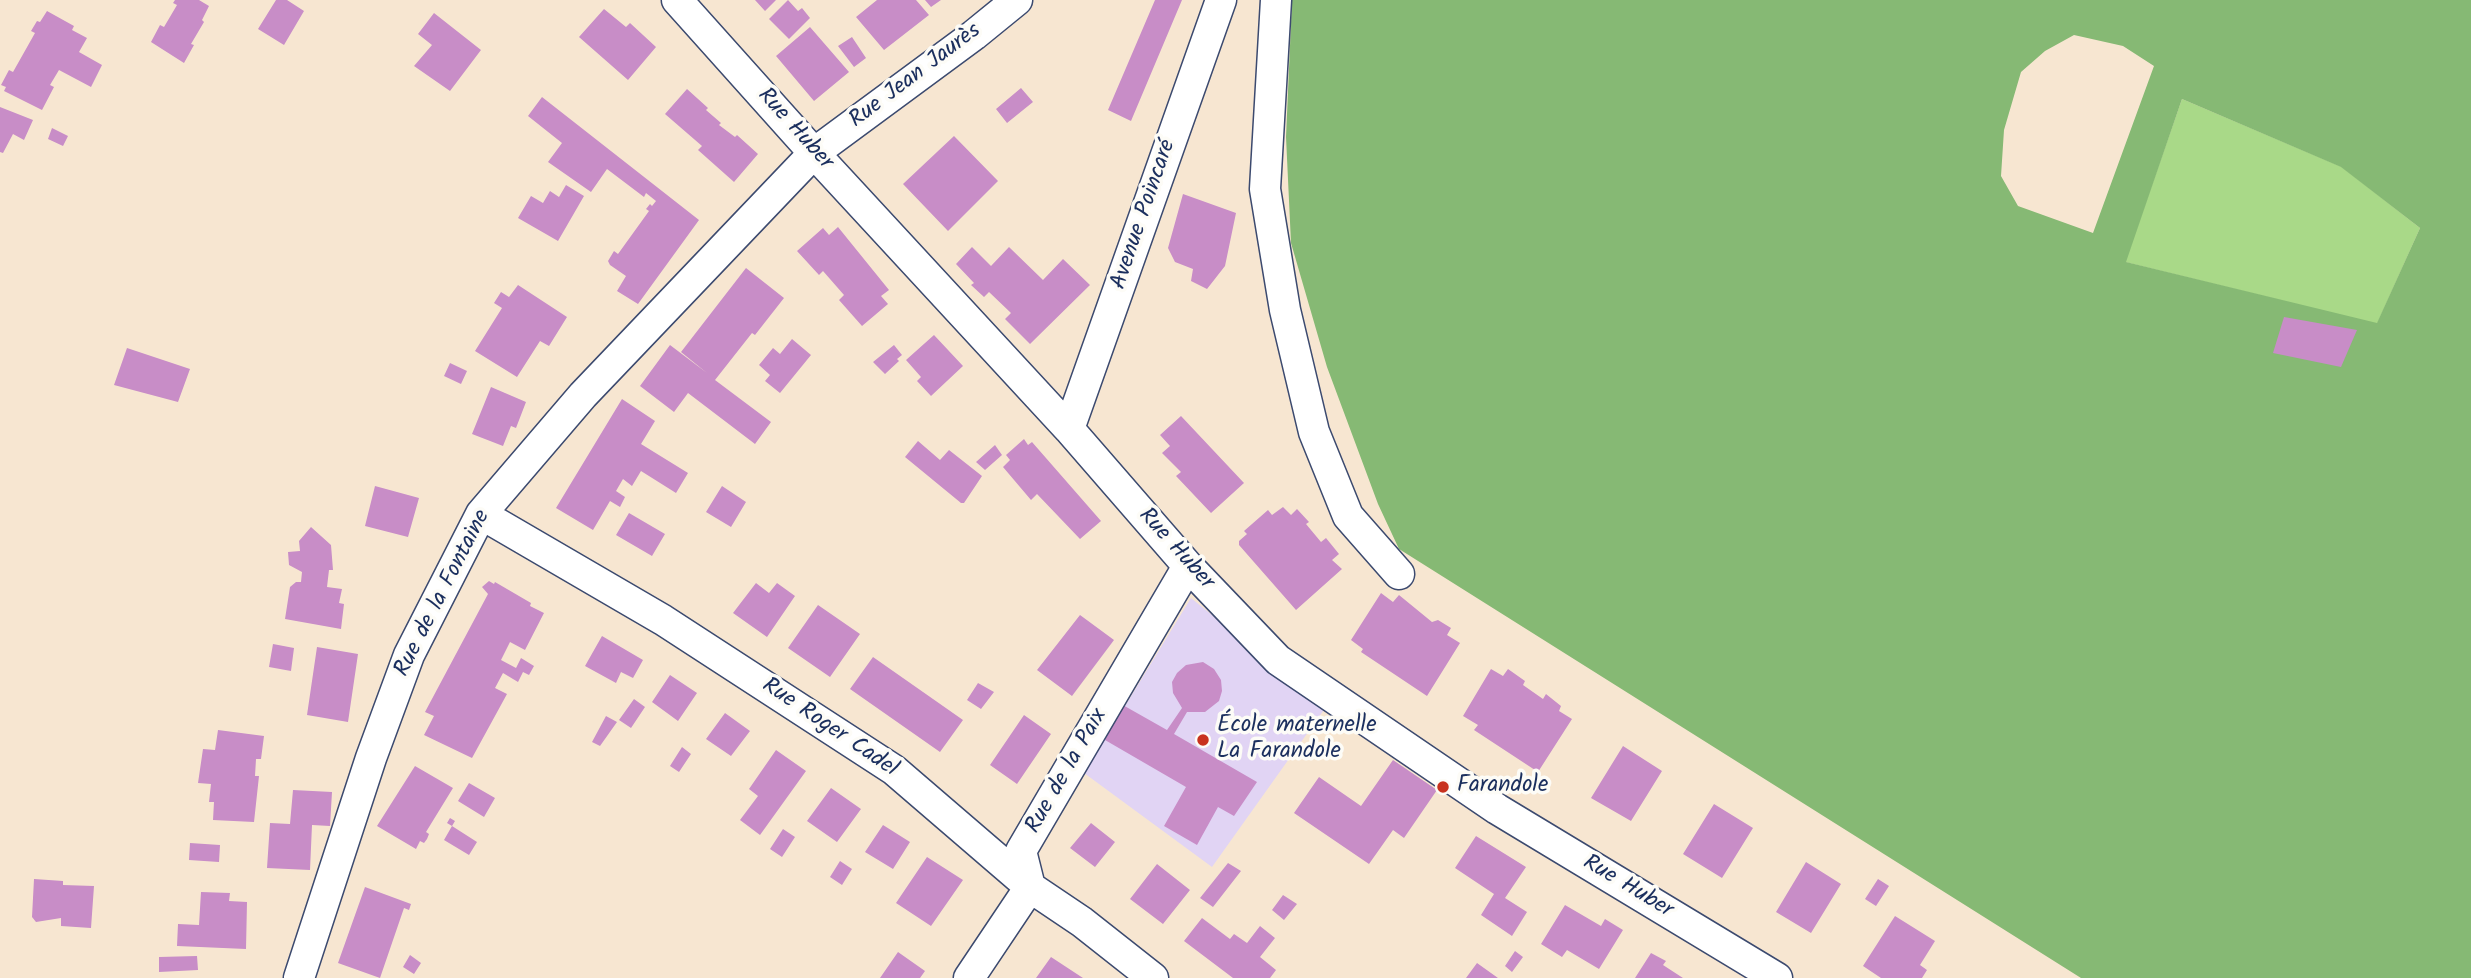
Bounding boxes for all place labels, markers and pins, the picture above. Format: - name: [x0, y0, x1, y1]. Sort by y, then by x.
- place label: École maternelle La Farandole: [1217, 713, 1377, 767]
- marker: École maternelle La Farandole: [1195, 732, 1211, 748]
- place label: Farandole: [1457, 773, 1548, 801]
- marker: Farandole: [1435, 779, 1451, 795]

